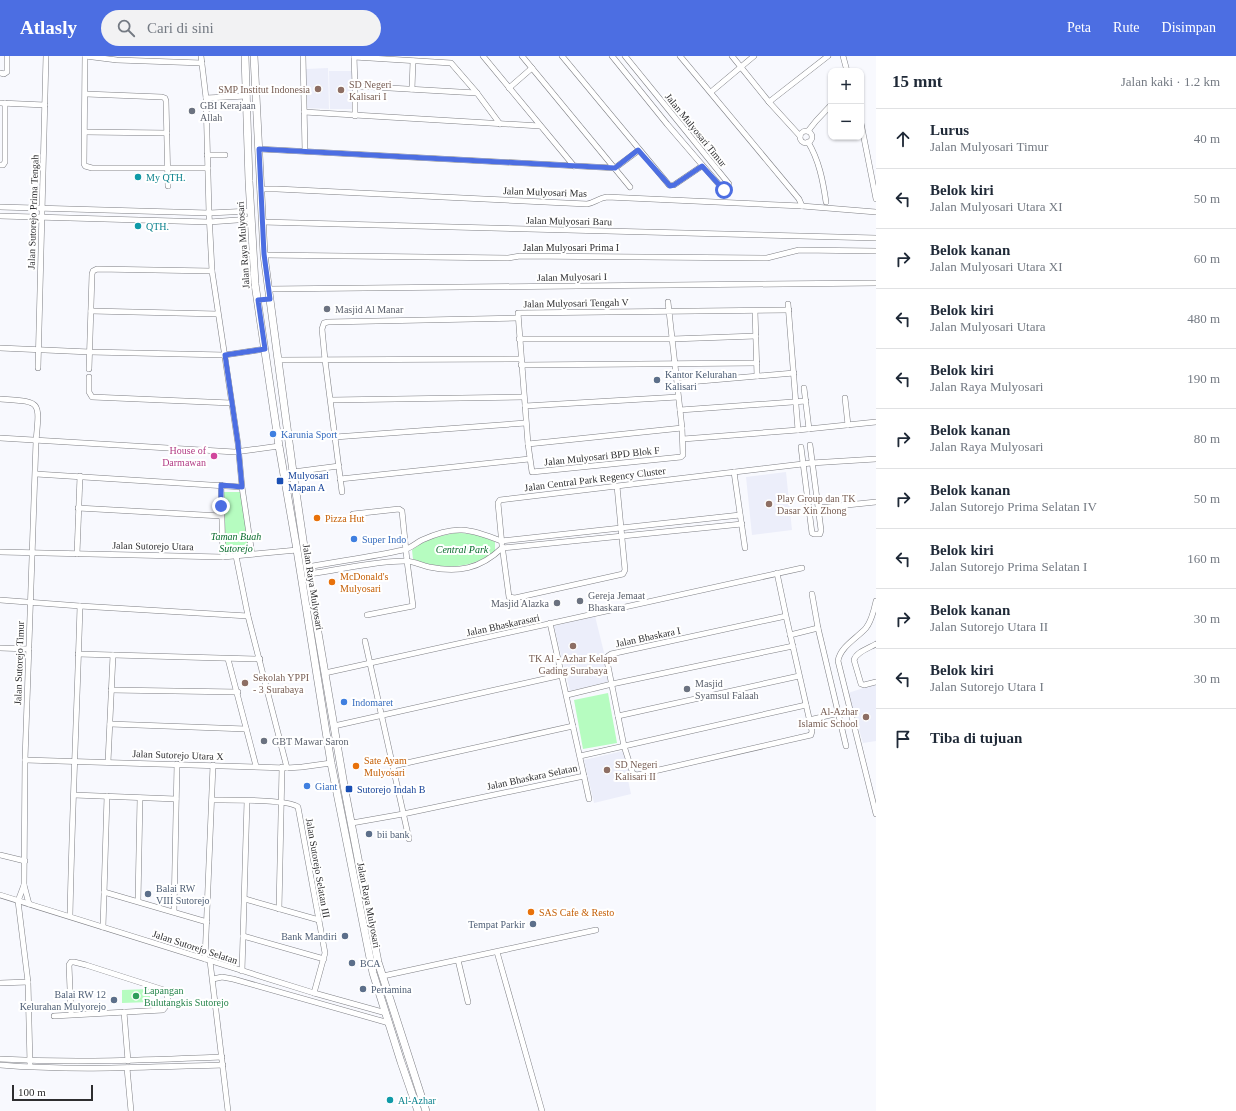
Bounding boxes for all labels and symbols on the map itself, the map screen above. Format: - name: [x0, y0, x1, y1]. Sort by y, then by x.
- place label: SD Negeri Kalisari I: [349, 79, 392, 102]
- place label: SMP Institut Indonesia: [218, 84, 311, 95]
- marker: SMP Institut Indonesia: [313, 84, 323, 94]
- marker: SD Negeri Kalisari I: [336, 85, 346, 95]
- street label: Jalan Mulyosari Timur: [663, 91, 729, 169]
- place label: GBI Kerajaan Allah: [200, 100, 256, 123]
- marker: GBI Kerajaan Allah: [187, 106, 197, 116]
- street label: Jalan Sutorejo Prima Tengah: [25, 154, 41, 270]
- marker: My QTH.: [133, 172, 143, 182]
- place label: My QTH.: [146, 172, 185, 183]
- route start: [715, 181, 733, 199]
- street label: Jalan Mulyosari Mas: [503, 185, 587, 199]
- street label: Jalan Raya Mulyosari: [234, 201, 252, 289]
- street label: Jalan Mulyosari Baru: [526, 215, 612, 227]
- marker: QTH.: [133, 221, 143, 231]
- place label: QTH.: [146, 221, 169, 232]
- street label: Jalan Mulyosari Prima I: [523, 242, 619, 253]
- street label: Jalan Mulyosari I: [537, 271, 607, 283]
- street label: Jalan Mulyosari Tengah V: [523, 297, 630, 309]
- marker: Masjid Al Manar: [322, 304, 332, 314]
- place label: Masjid Al Manar: [335, 304, 404, 315]
- place label: Kantor Kelurahan Kalisari: [665, 369, 737, 392]
- marker: Kantor Kelurahan Kalisari: [652, 375, 662, 385]
- marker: Karunia Sport: [268, 429, 278, 439]
- place label: Karunia Sport: [281, 429, 338, 440]
- street label: Jalan Mulyosari BPD Blok F: [544, 444, 661, 468]
- place label: House of Darmawan: [162, 445, 207, 468]
- marker: House of Darmawan: [209, 451, 219, 461]
- street label: Jalan Central Park Regency Cluster: [524, 465, 667, 493]
- place label: Mulyosari Mapan A: [288, 470, 329, 493]
- marker: Mulyosari Mapan A: [275, 476, 285, 486]
- place label: Play Group dan TK Dasar Xin Zhong: [777, 493, 856, 516]
- route end: [212, 497, 230, 515]
- marker: Play Group dan TK Dasar Xin Zhong: [764, 499, 774, 509]
- marker: Pizza Hut: [312, 513, 322, 523]
- place label: Pizza Hut: [325, 513, 364, 524]
- park label: Taman Buah Sutorejo: [211, 531, 261, 554]
- marker: Super Indo: [349, 534, 359, 544]
- place label: Super Indo: [362, 534, 406, 545]
- street label: Jalan Sutorejo Utara: [112, 540, 194, 552]
- street label: Jalan Raya Mulyosari: [301, 543, 325, 631]
- park label: Central Park: [436, 544, 489, 555]
- place label: McDonald's Mulyosari: [340, 571, 389, 594]
- marker: McDonald's Mulyosari: [327, 577, 337, 587]
- place label: Gereja Jemaat Bhaskara: [588, 590, 645, 613]
- marker: Gereja Jemaat Bhaskara: [575, 596, 585, 606]
- place label: Masjid Alazka: [491, 598, 550, 609]
- marker: Masjid Alazka: [552, 598, 562, 608]
- street label: Jalan Bhaskarasari: [465, 612, 541, 638]
- street label: Jalan Sutorejo Timur: [12, 620, 26, 705]
- street label: Jalan Bhaskara I: [615, 625, 681, 649]
- marker: TK Al - Azhar Kelapa Gading Surabaya: [568, 641, 578, 651]
- place label: TK Al - Azhar Kelapa Gading Surabaya: [529, 653, 618, 676]
- place label: Sekolah YPPI - 3 Surabaya: [253, 672, 309, 695]
- marker: Sekolah YPPI - 3 Surabaya: [240, 678, 250, 688]
- place label: Masjid Syamsul Falaah: [695, 678, 759, 701]
- marker: Masjid Syamsul Falaah: [682, 684, 692, 694]
- marker: Indomaret: [339, 697, 349, 707]
- place label: Indomaret: [352, 697, 393, 708]
- place label: Al-Azhar Islamic School: [798, 706, 859, 729]
- marker: Al-Azhar Islamic School: [861, 712, 871, 722]
- marker: GBT Mawar Saron: [259, 736, 269, 746]
- place label: GBT Mawar Saron: [272, 736, 348, 747]
- street label: Jalan Sutorejo Utara X: [132, 748, 225, 762]
- place label: Sate Ayam Mulyosari: [364, 755, 407, 778]
- place label: SD Negeri Kalisari II: [615, 759, 658, 782]
- marker: Sate Ayam Mulyosari: [351, 761, 361, 771]
- street label: Jalan Bhaskara Selatan: [486, 762, 578, 792]
- marker: SD Negeri Kalisari II: [602, 765, 612, 775]
- marker: Giant: [302, 781, 312, 791]
- place label: Giant: [315, 781, 337, 792]
- marker: Sutorejo Indah B: [344, 784, 354, 794]
- place label: Sutorejo Indah B: [357, 784, 426, 795]
- street label: Jalan Sutorejo Selatan III: [304, 817, 332, 919]
- marker: bii bank: [364, 829, 374, 839]
- place label: bii bank: [377, 829, 410, 840]
- street label: Jalan Raya Mulyosari: [355, 861, 383, 949]
- place label: Balai RW VIII Sutorejo: [156, 883, 210, 906]
- marker: Balai RW VIII Sutorejo: [143, 889, 153, 899]
- marker: SAS Cafe & Resto: [526, 907, 536, 917]
- place label: SAS Cafe & Resto: [539, 907, 614, 918]
- place label: Tempat Parkir: [468, 919, 526, 930]
- marker: Tempat Parkir: [528, 919, 538, 929]
- street label: Jalan Sutorejo Selatan: [151, 928, 239, 966]
- place label: Bank Mandiri: [281, 931, 337, 942]
- marker: Bank Mandiri: [340, 931, 350, 941]
- marker: BCA: [347, 958, 357, 968]
- place label: BCA: [360, 958, 381, 969]
- marker: Pertamina: [358, 984, 368, 994]
- place label: Pertamina: [371, 984, 412, 995]
- place label: Lapangan Bulutangkis Sutorejo: [144, 985, 229, 1008]
- place label: Balai RW 12 Kelurahan Mulyorejo: [20, 989, 106, 1012]
- marker: Lapangan Bulutangkis Sutorejo: [131, 991, 141, 1001]
- marker: Balai RW 12 Kelurahan Mulyorejo: [109, 995, 119, 1005]
- scale bar: [12, 1083, 93, 1102]
- marker: Al-Azhar: [385, 1095, 395, 1105]
- place label: Al-Azhar: [398, 1095, 436, 1106]

